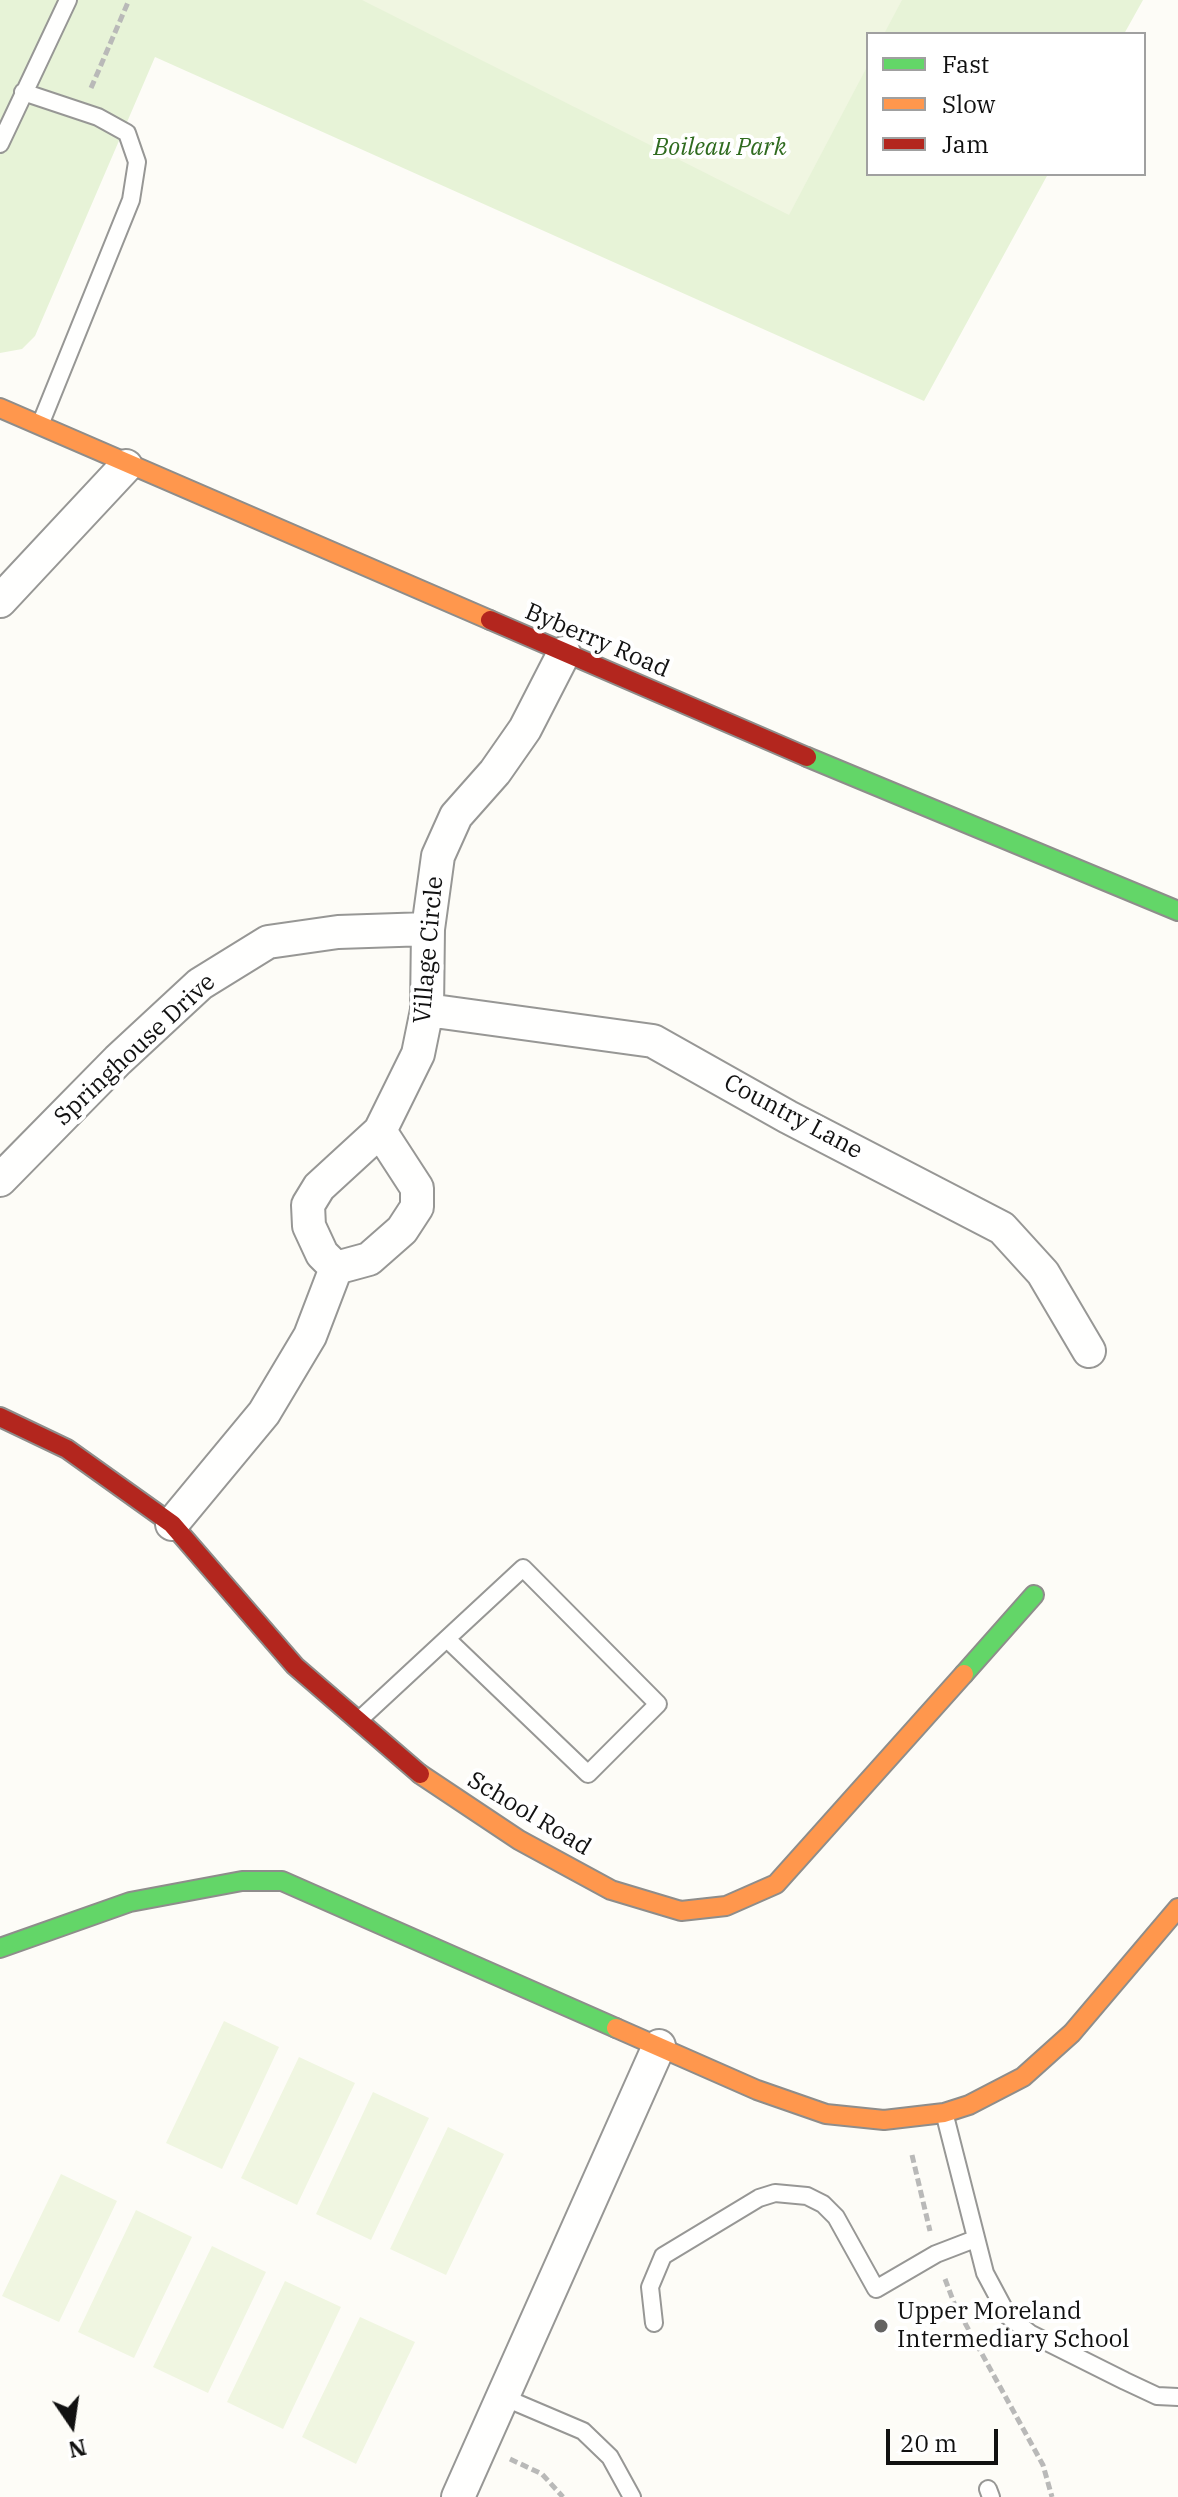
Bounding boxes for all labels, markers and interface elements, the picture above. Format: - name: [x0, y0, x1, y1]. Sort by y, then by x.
- legend: [866, 32, 1146, 176]
- text: Fast: [942, 48, 989, 80]
- text: Slow: [942, 88, 995, 120]
- text: Jam: [942, 128, 989, 160]
- park label: Boileau Park: [654, 134, 786, 162]
- street label: Byberry Road: [521, 598, 673, 684]
- street label: Village Circle: [408, 875, 450, 1025]
- street label: Springhouse Drive: [49, 968, 221, 1132]
- street label: Country Lane: [719, 1068, 867, 1166]
- street label: School Road: [462, 1766, 596, 1862]
- place label: Upper Moreland Intermediary School: [897, 2298, 1130, 2354]
- marker: Upper Moreland Intermediary School: [872, 2317, 890, 2335]
- north arrow: [32, 2385, 112, 2465]
- scale bar: [890, 2413, 1002, 2463]
- text: 20 m: [900, 2427, 957, 2459]
- text: N: [66, 2433, 89, 2465]

